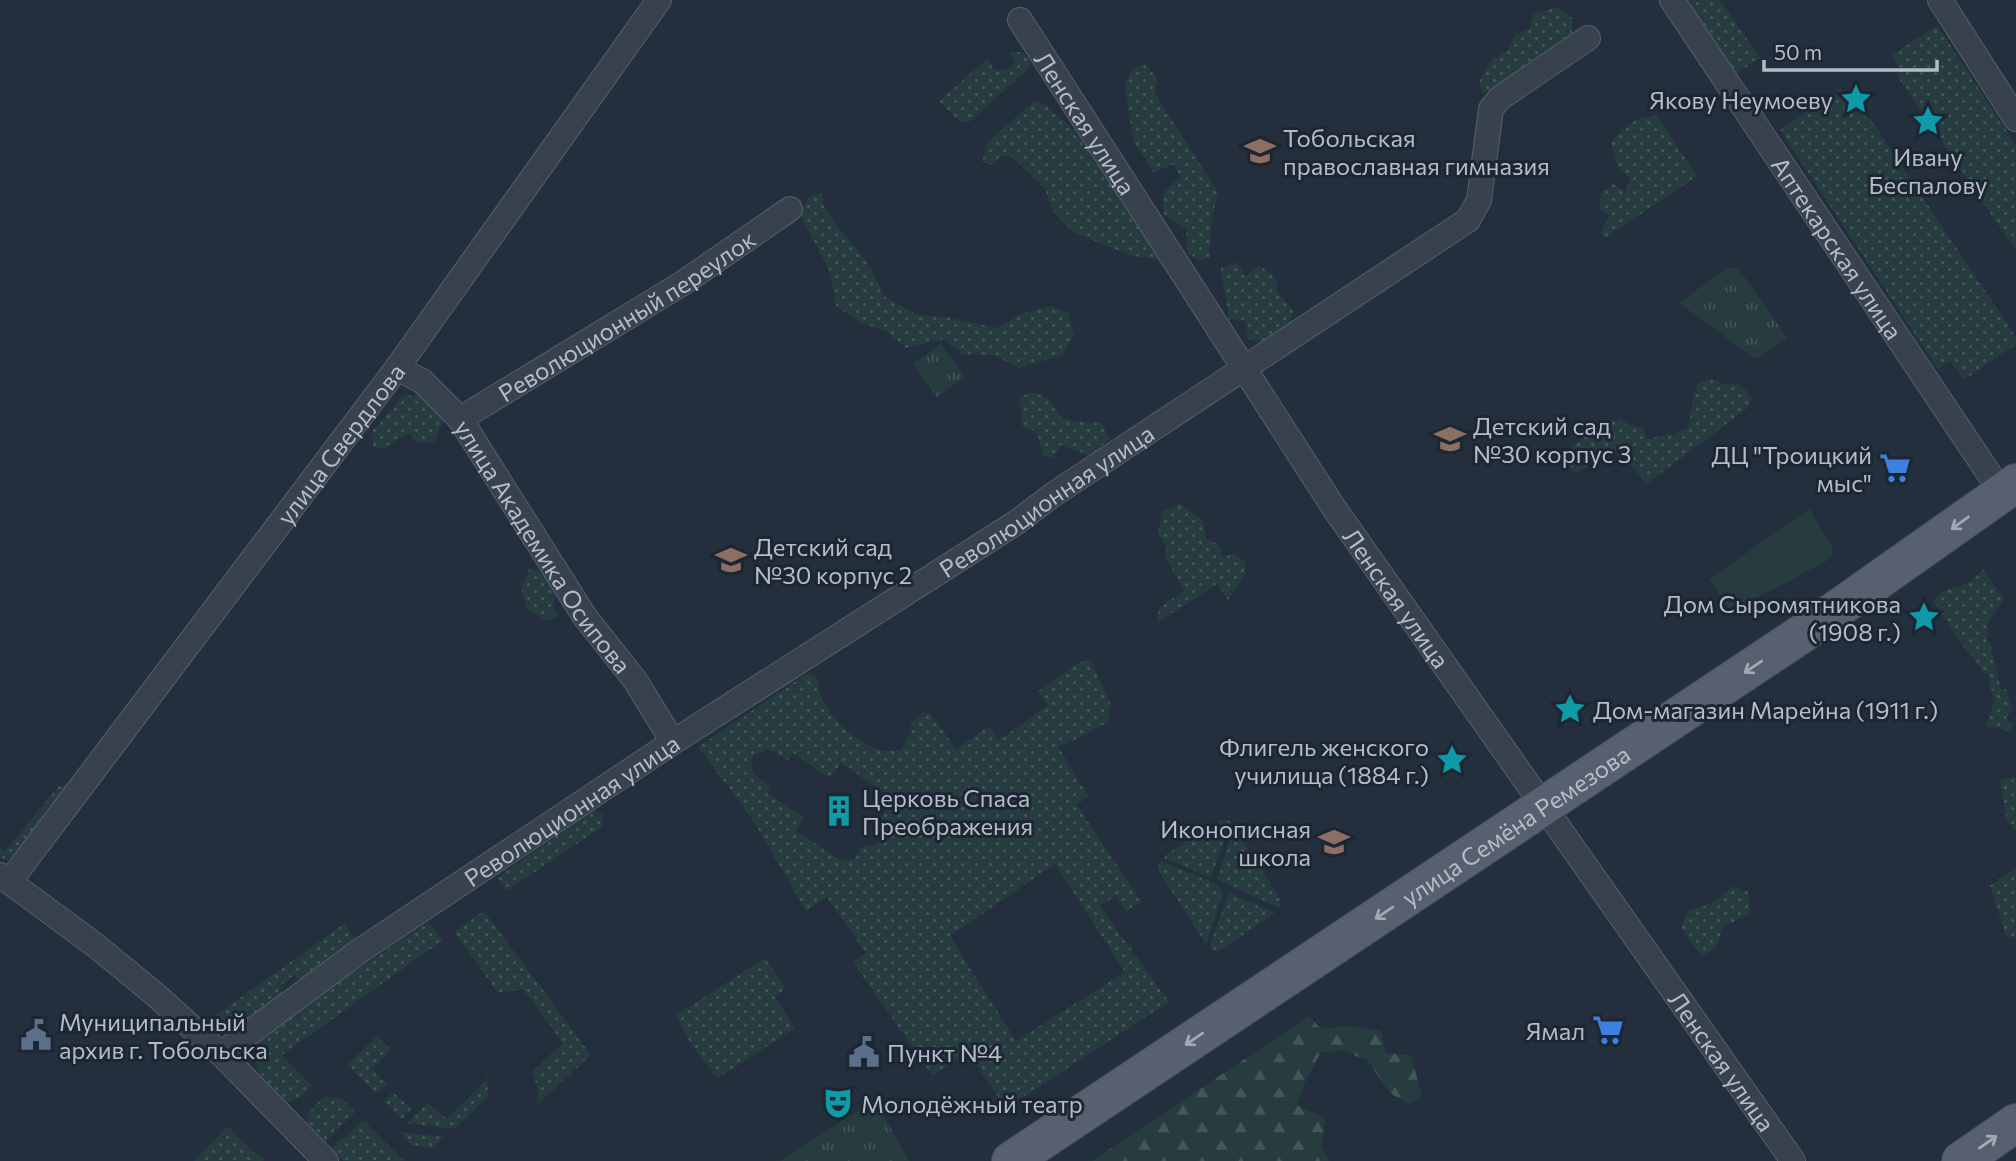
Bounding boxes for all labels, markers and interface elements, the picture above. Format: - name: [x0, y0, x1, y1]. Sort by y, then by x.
- scale bar: [1764, 28, 1937, 72]
- text: 50 m: [1774, 39, 1822, 64]
- street label: Ленская улица: [1029, 46, 1143, 200]
- place icon: Якову Неумоеву: [1839, 82, 1873, 116]
- place label: Якову Неумоеву: [1649, 85, 1833, 114]
- place icon: Ивану Беспалову: [1911, 104, 1945, 138]
- place label: Тобольская православная гимназия: [1283, 123, 1550, 180]
- school or university icon: Тобольская православная гимназия: [1243, 134, 1277, 168]
- place label: Ивану Беспалову: [1869, 142, 1987, 199]
- street label: Аптекарская улица: [1766, 151, 1909, 344]
- street label: Революционный переулок: [492, 223, 760, 407]
- street label: улица Свердлова: [270, 357, 410, 530]
- place label: Детский сад №30 корпус 3: [1473, 411, 1632, 468]
- street label: улица Академика Осипова: [449, 414, 638, 678]
- street label: Революционная улица: [933, 418, 1159, 583]
- school or university icon: Детский сад №30 корпус 3: [1433, 422, 1467, 456]
- place label: ДЦ "Троицкий мыс": [1711, 440, 1872, 497]
- supermarket icon: ДЦ "Троицкий мыс": [1878, 451, 1912, 485]
- one-way arrow: [1951, 516, 1970, 530]
- street label: Ленская улица: [1338, 522, 1456, 673]
- place label: Детский сад №30 корпус 2: [754, 532, 912, 589]
- school or university icon: Детский сад №30 корпус 2: [714, 543, 748, 577]
- place label: Дом Сыромятникова (1908 г.): [1664, 589, 1901, 646]
- place icon: Дом Сыромятникова (1908 г.): [1907, 600, 1941, 634]
- one-way arrow: [1743, 660, 1763, 674]
- place icon: Дом-магазин Марейна (1911 г.): [1553, 692, 1587, 726]
- place label: Дом-магазин Марейна (1911 г.): [1593, 695, 1938, 724]
- street label: Революционная улица: [458, 728, 684, 892]
- place label: Флигель женского училища (1884 г.): [1219, 732, 1429, 789]
- street label: улица Семёна Ремезова: [1396, 738, 1635, 911]
- place icon: Флигель женского училища (1884 г.): [1435, 743, 1469, 777]
- place label: Церковь Спаса Преображения: [862, 783, 1033, 840]
- building icon: Церковь Спаса Преображения: [822, 794, 856, 828]
- place label: Иконописная школа: [1160, 814, 1311, 871]
- school or university icon: Иконописная школа: [1317, 825, 1351, 859]
- one-way arrow: [1374, 906, 1394, 920]
- street label: Ленская улица: [1663, 985, 1782, 1136]
- place label: Муниципальный архив г. Тобольска: [59, 1007, 268, 1064]
- supermarket icon: Ямал: [1591, 1013, 1625, 1047]
- place label: Ямал: [1526, 1016, 1585, 1045]
- public building icon: Муниципальный архив г. Тобольска: [19, 1018, 53, 1052]
- one-way arrow: [1185, 1032, 1205, 1046]
- public building icon: Пункт №4: [847, 1035, 881, 1069]
- place label: Пункт №4: [887, 1038, 1002, 1067]
- theatre icon: Молодёжный театр: [821, 1086, 855, 1120]
- place label: Молодёжный театр: [861, 1089, 1083, 1118]
- one-way arrow: [1978, 1135, 1997, 1149]

